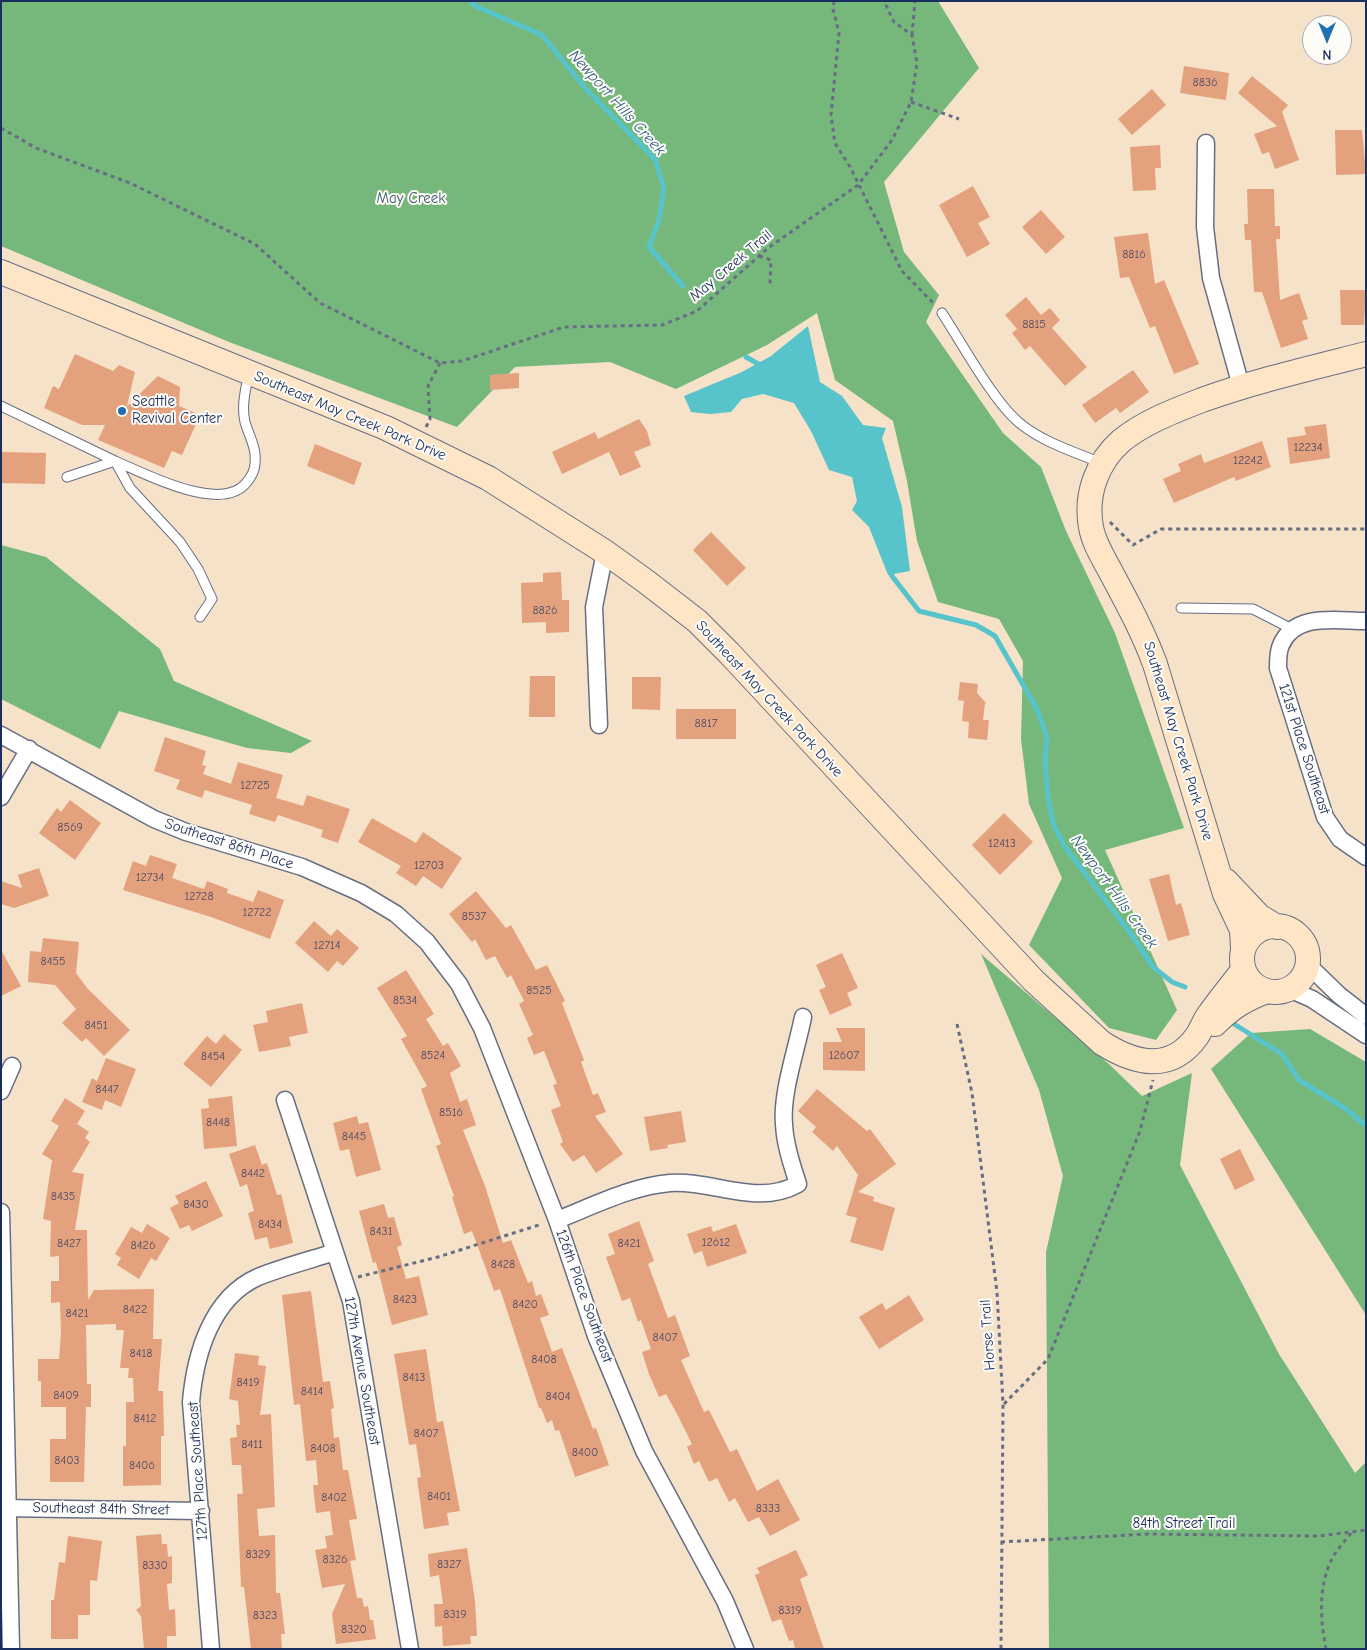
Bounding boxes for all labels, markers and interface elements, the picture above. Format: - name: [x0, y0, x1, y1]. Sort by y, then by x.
- north arrow: [1302, 15, 1352, 65]
- water label: Newport Hills Creek: [565, 46, 669, 160]
- text: N: [1322, 46, 1332, 63]
- house number: 8836: [1193, 76, 1217, 90]
- park label: May Creek: [376, 190, 446, 208]
- street label: May Creek Trail: [686, 226, 776, 306]
- house number: 8816: [1122, 248, 1146, 262]
- house number: 8815: [1022, 318, 1046, 332]
- street label: Southeast May Creek Park Drive: [251, 367, 449, 465]
- place label: Seattle Revival Center: [132, 393, 222, 428]
- marker: Seattle Revival Center: [116, 405, 128, 417]
- house number: 12234: [1293, 441, 1323, 455]
- house number: 12242: [1233, 454, 1263, 468]
- house number: 8826: [532, 604, 558, 618]
- street label: Southeast May Creek Park Drive: [692, 617, 846, 781]
- street label: Southeast May Creek Park Drive: [1139, 639, 1217, 843]
- street label: 121st Place Southeast: [1274, 681, 1334, 817]
- house number: 8817: [695, 717, 717, 731]
- house number: 12725: [240, 779, 270, 793]
- street label: Southeast 86th Place: [162, 815, 296, 873]
- house number: 8569: [57, 821, 83, 835]
- water label: Newport Hills Creek: [1066, 832, 1162, 952]
- house number: 12413: [988, 837, 1016, 851]
- house number: 12703: [414, 859, 444, 873]
- house number: 12734: [136, 871, 164, 885]
- house number: 12728: [184, 890, 214, 904]
- house number: 12722: [242, 906, 272, 920]
- house number: 8537: [462, 910, 486, 924]
- house number: 12714: [313, 939, 341, 953]
- house number: 8455: [41, 955, 65, 969]
- house number: 8525: [526, 984, 552, 998]
- house number: 8534: [393, 994, 417, 1008]
- house number: 8451: [84, 1019, 108, 1033]
- house number: 8524: [421, 1049, 445, 1063]
- house number: 12607: [829, 1049, 859, 1063]
- house number: 8454: [201, 1050, 225, 1064]
- house number: 8447: [95, 1083, 119, 1097]
- house number: 8516: [439, 1106, 463, 1120]
- house number: 8448: [206, 1116, 230, 1130]
- house number: 8445: [342, 1130, 366, 1144]
- house number: 8442: [241, 1167, 265, 1181]
- house number: 8435: [51, 1190, 75, 1204]
- house number: 8430: [183, 1198, 209, 1212]
- house number: 8434: [258, 1218, 282, 1232]
- house number: 8431: [370, 1225, 392, 1239]
- street label: 126th Place Southeast: [552, 1227, 616, 1365]
- house number: 12612: [702, 1236, 730, 1250]
- house number: 8427: [57, 1237, 81, 1251]
- house number: 8421: [617, 1237, 641, 1251]
- house number: 8426: [131, 1239, 155, 1253]
- house number: 8428: [491, 1258, 515, 1272]
- house number: 8423: [393, 1293, 417, 1307]
- street label: 127th Avenue Southeast: [340, 1295, 384, 1447]
- house number: 8420: [512, 1298, 538, 1312]
- street label: Horse Trail: [977, 1299, 999, 1371]
- house number: 8422: [123, 1303, 147, 1317]
- house number: 8421: [65, 1307, 89, 1321]
- house number: 8407: [653, 1331, 677, 1345]
- house number: 8418: [130, 1347, 152, 1361]
- house number: 8408: [531, 1353, 557, 1367]
- house number: 8413: [403, 1371, 425, 1385]
- house number: 8419: [236, 1376, 260, 1390]
- house number: 8414: [301, 1385, 323, 1399]
- house number: 8409: [53, 1389, 79, 1403]
- house number: 8404: [545, 1390, 571, 1404]
- street label: 127th Place Southeast: [184, 1401, 212, 1541]
- house number: 8412: [133, 1412, 157, 1426]
- house number: 8407: [414, 1427, 438, 1441]
- house number: 8411: [241, 1438, 263, 1452]
- house number: 8408: [310, 1442, 336, 1456]
- house number: 8400: [572, 1446, 598, 1460]
- house number: 8403: [54, 1454, 80, 1468]
- house number: 8406: [129, 1459, 155, 1473]
- house number: 8401: [427, 1490, 451, 1504]
- house number: 8402: [321, 1491, 347, 1505]
- street label: Southeast 84th Street: [32, 1499, 170, 1519]
- house number: 8333: [756, 1502, 780, 1516]
- street label: 84th Street Trail: [1133, 1515, 1235, 1533]
- house number: 8329: [246, 1548, 270, 1562]
- house number: 8326: [322, 1553, 348, 1567]
- house number: 8327: [437, 1558, 461, 1572]
- house number: 8330: [142, 1559, 168, 1573]
- house number: 8319: [778, 1604, 802, 1618]
- house number: 8319: [443, 1608, 467, 1622]
- house number: 8323: [253, 1609, 277, 1623]
- house number: 8320: [341, 1623, 367, 1637]

